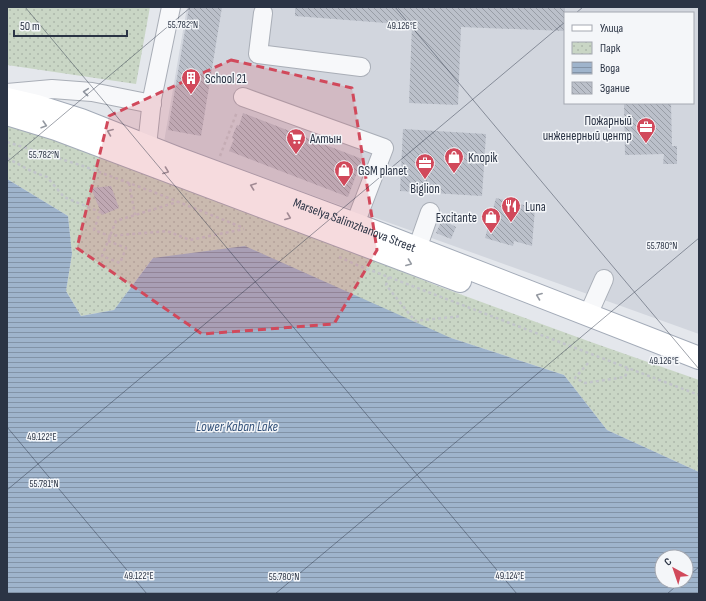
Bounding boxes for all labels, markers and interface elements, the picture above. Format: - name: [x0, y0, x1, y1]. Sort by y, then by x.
- scale bar: [14, 12, 127, 38]
- legend: [564, 12, 694, 104]
- text: 50 m: [20, 19, 40, 34]
- text: 55.782°N: [168, 19, 198, 31]
- text: 49.126°E: [387, 20, 417, 32]
- text: Улица: [600, 21, 624, 36]
- text: Парк: [600, 41, 621, 56]
- text: Вода: [600, 61, 620, 76]
- building icon: School 21: [180, 67, 202, 95]
- place label: School 21: [205, 71, 247, 87]
- text: Здание: [600, 81, 630, 96]
- one-way arrow: [83, 87, 89, 96]
- place label: Пожарный инженерный центр: [543, 113, 632, 144]
- office icon: Пожарный инженерный центр: [635, 116, 657, 144]
- one-way arrow: [41, 120, 48, 129]
- supermarket icon: Алтын: [285, 127, 307, 155]
- one-way arrow: [107, 128, 114, 136]
- place label: Алтын: [309, 131, 341, 147]
- shop icon: Knopik: [443, 146, 465, 174]
- text: 55.782°N: [29, 149, 59, 161]
- place label: Knopik: [468, 150, 498, 166]
- office icon: Biglion: [414, 152, 436, 180]
- shop icon: GSM planet: [333, 159, 355, 187]
- place label: GSM planet: [358, 163, 407, 179]
- one-way arrow: [163, 166, 170, 174]
- place label: Biglion: [410, 181, 440, 197]
- one-way arrow: [249, 183, 256, 191]
- street label: Marselya Salimzhanova Street: [291, 195, 418, 256]
- restaurant icon: Luna: [500, 195, 522, 223]
- place label: Luna: [525, 199, 546, 215]
- shop icon: Excitante: [480, 206, 502, 234]
- place label: Excitante: [436, 210, 477, 226]
- one-way arrow: [284, 212, 291, 220]
- text: 55.780°N: [647, 240, 677, 252]
- one-way arrow: [406, 258, 413, 266]
- one-way arrow: [535, 293, 542, 301]
- text: 49.126°E: [649, 355, 679, 367]
- water label: Lower Kaban Lake: [196, 418, 279, 435]
- text: 49.122°E: [27, 431, 57, 443]
- text: 55.781°N: [29, 478, 59, 490]
- north arrow: [654, 549, 694, 589]
- text: С: [662, 555, 675, 569]
- text: 49.122°E: [124, 570, 154, 582]
- text: 49.124°E: [496, 570, 524, 582]
- text: 55.780°N: [269, 571, 299, 583]

